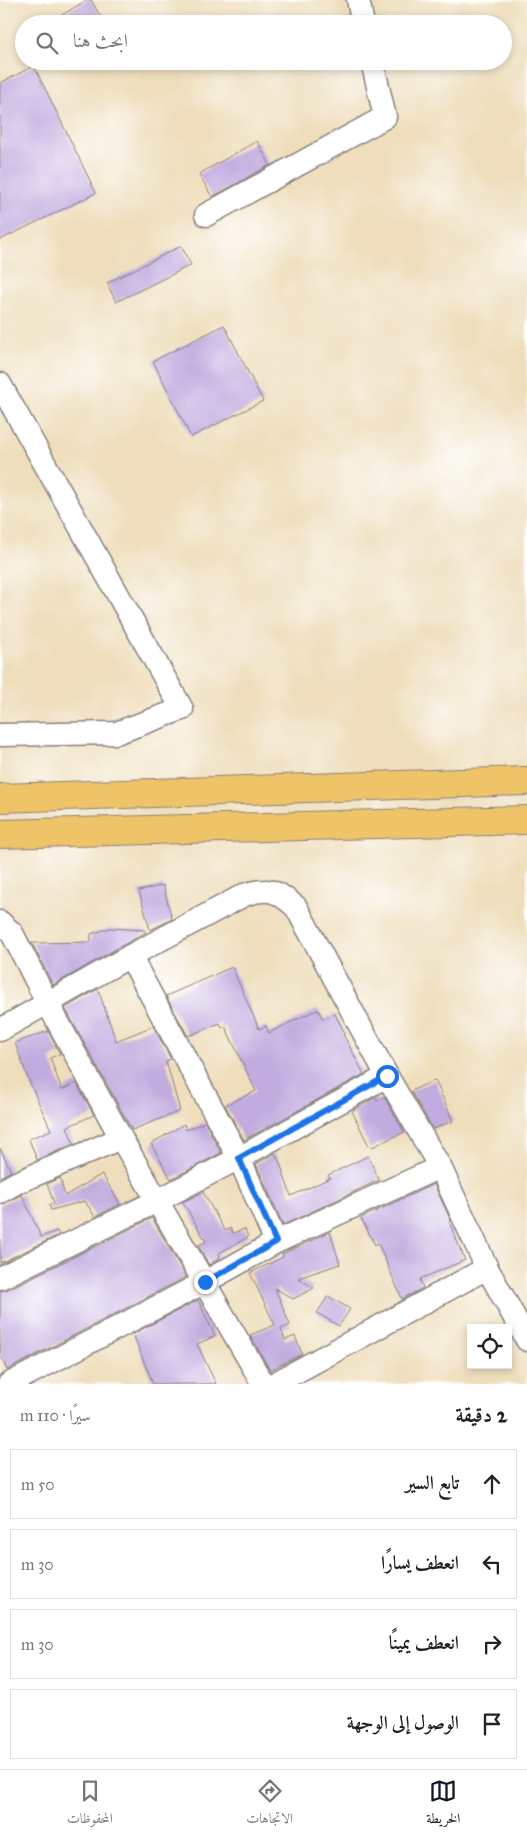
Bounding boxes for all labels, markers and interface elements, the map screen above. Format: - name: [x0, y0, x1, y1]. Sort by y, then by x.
- search box: [15, 15, 512, 70]
- icon: search: [33, 29, 61, 57]
- text: ابحث هنا: [73, 29, 128, 52]
- route start: [376, 1065, 399, 1088]
- route end: [194, 1271, 217, 1294]
- map controls: [467, 1324, 512, 1369]
- button: locate: [467, 1324, 512, 1369]
- text: 2 دقيقة: [455, 1402, 507, 1428]
- text: سيرًا · 110 m: [20, 1406, 91, 1425]
- icon: ahead: [478, 1470, 506, 1498]
- text: تابع السير: [405, 1471, 459, 1494]
- text: 50 m: [21, 1475, 55, 1494]
- icon: left: [478, 1550, 506, 1578]
- text: انعطف يسارًا: [381, 1551, 459, 1574]
- text: 30 m: [21, 1555, 54, 1574]
- icon: right: [478, 1630, 506, 1658]
- text: انعطف يمينًا: [389, 1631, 459, 1654]
- text: 30 m: [21, 1635, 54, 1654]
- icon: arrive: [478, 1710, 506, 1738]
- text: الوصول إلى الوجهة: [347, 1711, 459, 1734]
- tab: المحفوظات: [67, 1777, 113, 1832]
- tab: الاتجاهات: [246, 1777, 293, 1832]
- tab: الخريطة: [426, 1777, 460, 1832]

